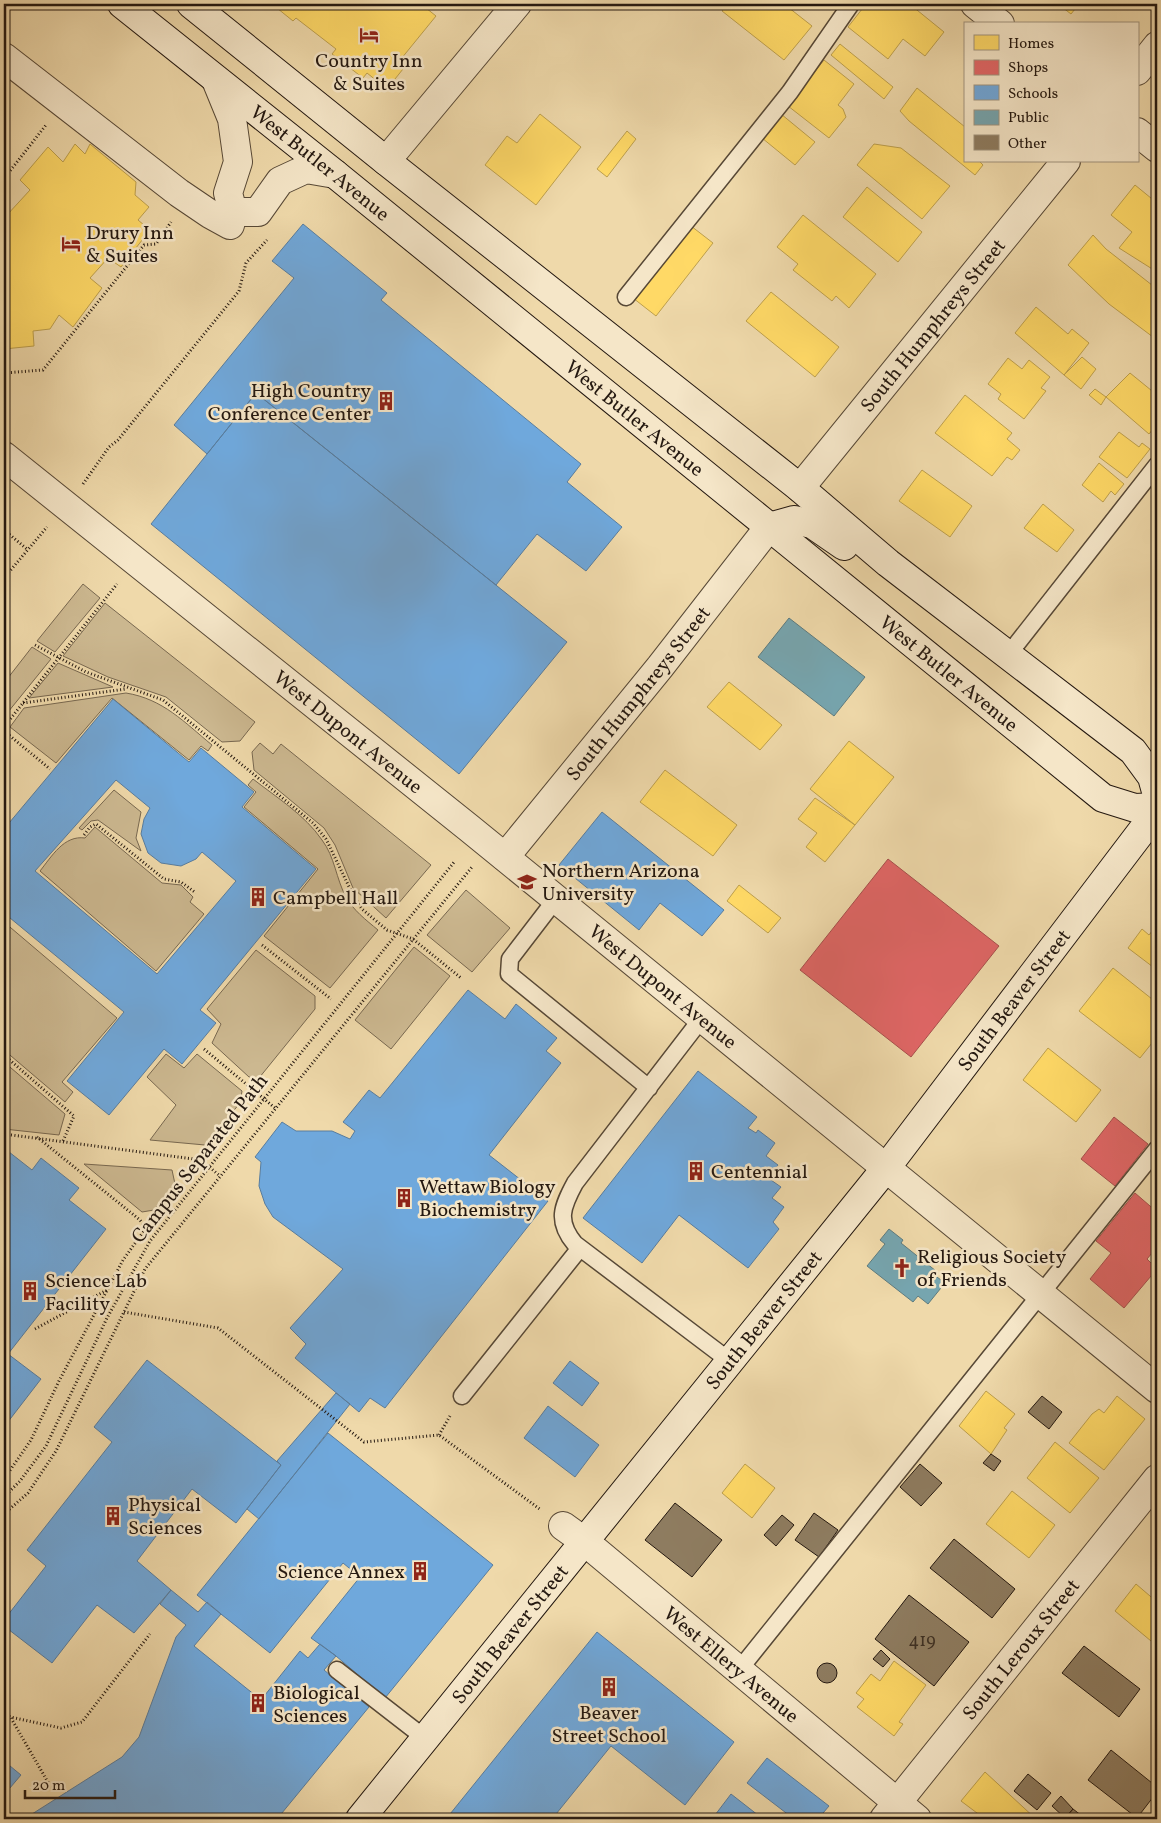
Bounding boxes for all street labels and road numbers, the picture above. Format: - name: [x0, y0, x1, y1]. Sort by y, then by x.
- street label: West Butler Avenue: [243, 100, 395, 229]
- street label: South Humphreys Street: [855, 233, 1013, 419]
- street label: West Butler Avenue: [558, 354, 709, 484]
- street label: South Humphreys Street: [561, 601, 718, 788]
- street label: West Butler Avenue: [873, 610, 1023, 740]
- street label: West Dupont Avenue: [267, 665, 428, 801]
- street label: West Dupont Avenue: [582, 919, 742, 1057]
- street label: South Beaver Street: [952, 924, 1078, 1078]
- street label: Campus Separated Path: [126, 1069, 276, 1250]
- street label: South Beaver Street: [700, 1245, 830, 1397]
- street label: South Beaver Street: [446, 1559, 576, 1711]
- street label: South Leroux Street: [957, 1574, 1087, 1727]
- street label: West Ellery Avenue: [656, 1601, 804, 1731]

